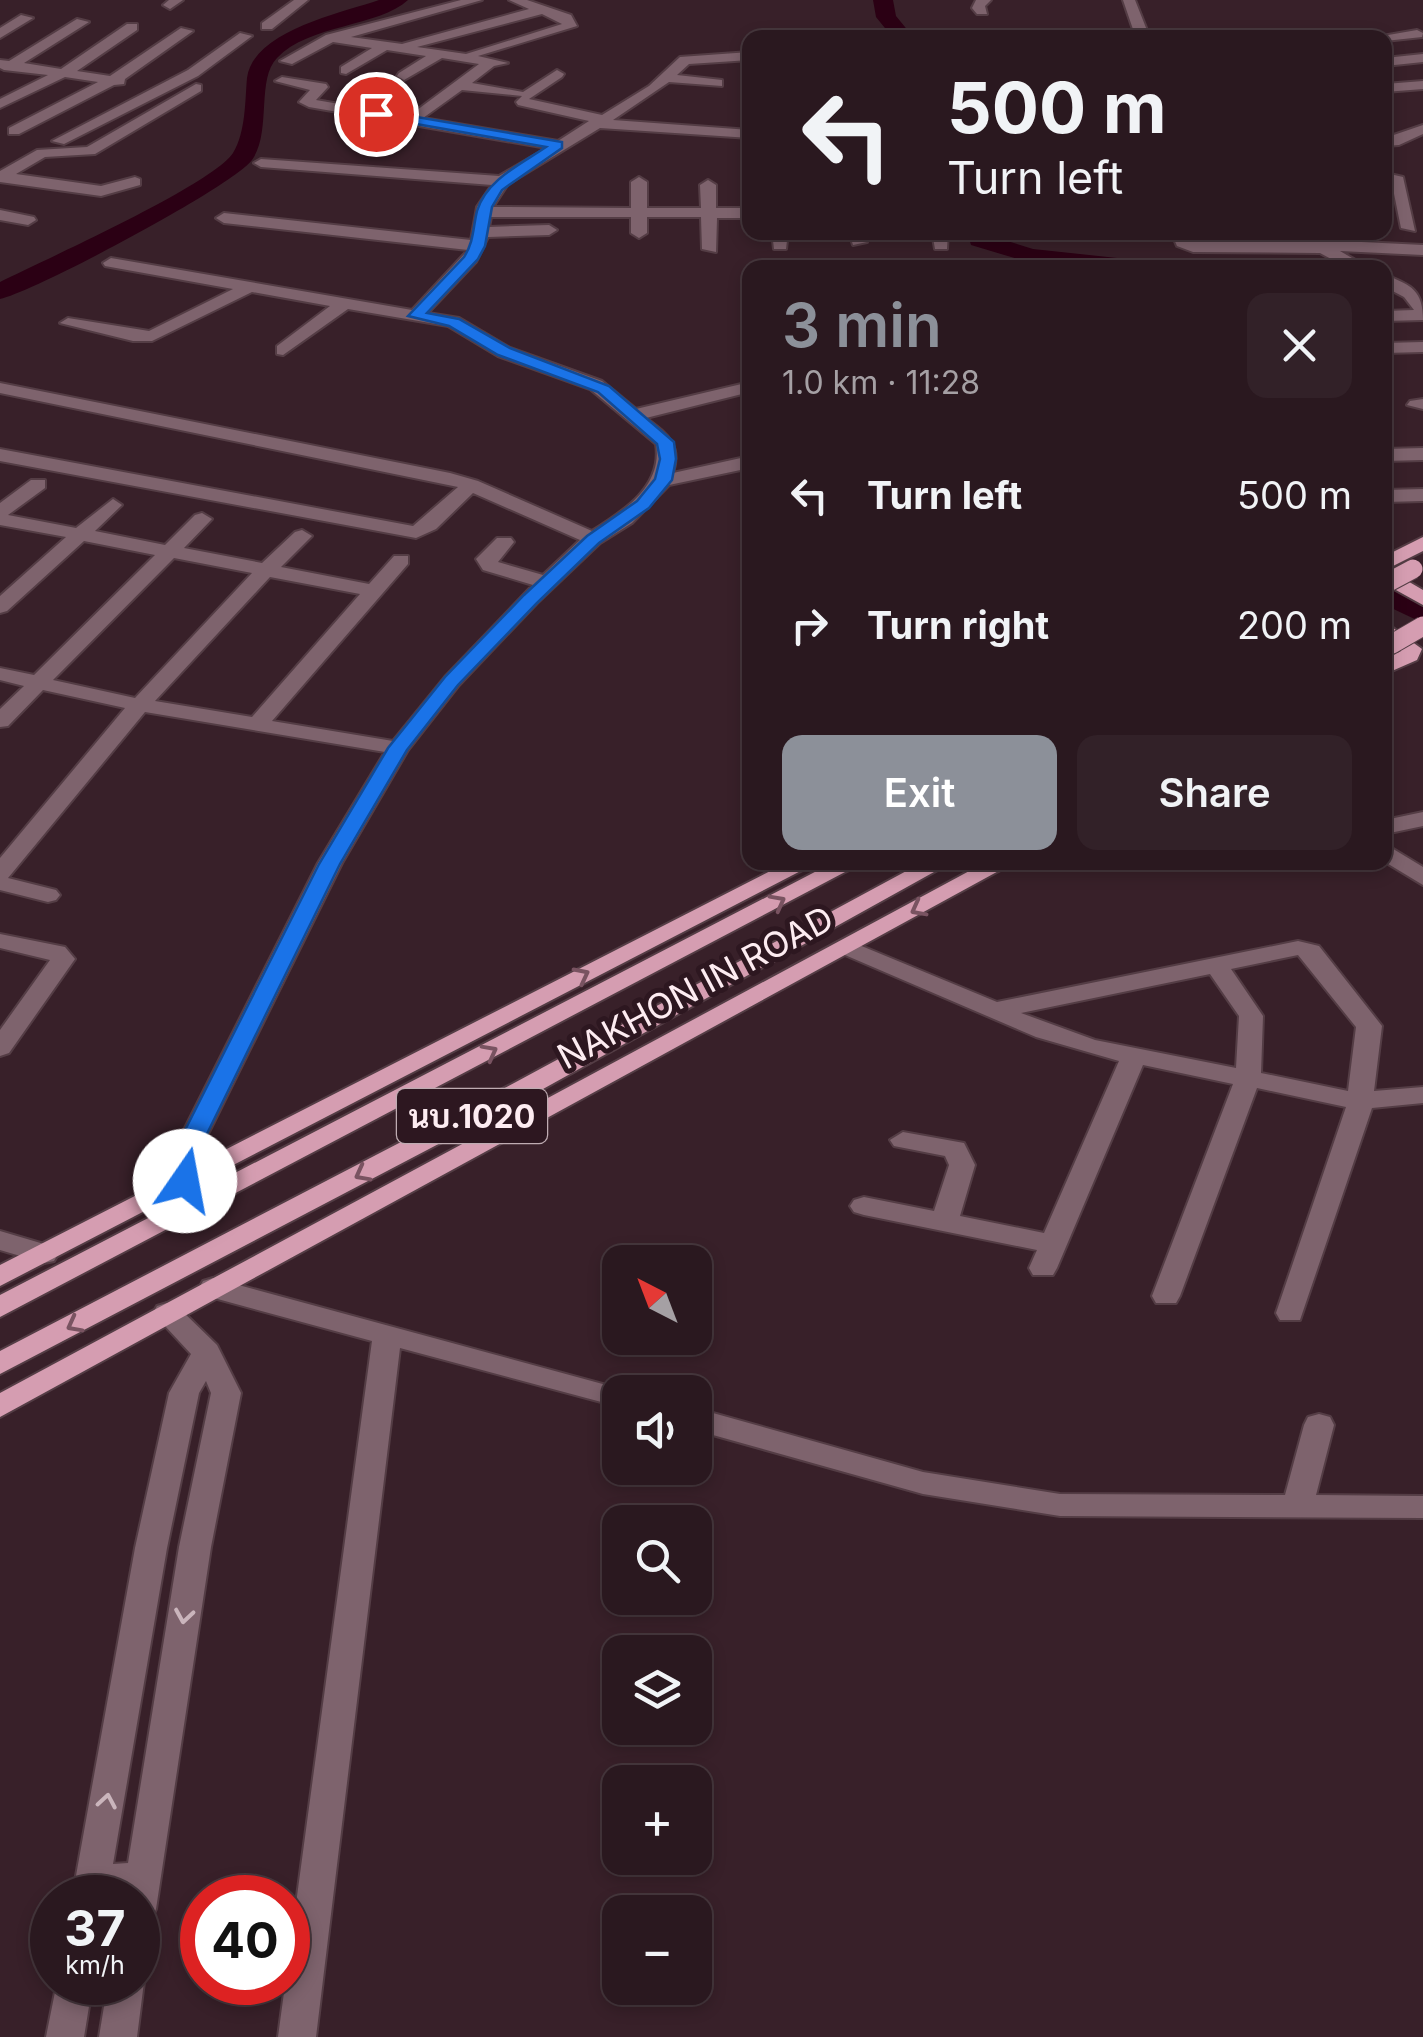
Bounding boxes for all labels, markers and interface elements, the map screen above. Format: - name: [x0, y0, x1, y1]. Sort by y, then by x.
- text: 500 m: [947, 65, 1167, 150]
- icon: left: [782, 70, 912, 200]
- pin: [334, 72, 419, 157]
- icon: arrive: [349, 87, 404, 142]
- text: Turn left: [947, 150, 1123, 205]
- text: 3 min: [782, 289, 942, 361]
- button: close: [1247, 293, 1352, 398]
- text: 1.0 km · 11:28: [782, 363, 980, 402]
- icon: left: [782, 468, 837, 523]
- text: Turn left: [867, 472, 1022, 518]
- text: 500 m: [1237, 472, 1352, 518]
- icon: right: [782, 598, 837, 653]
- text: Turn right: [867, 602, 1049, 648]
- text: 200 m: [1237, 602, 1352, 648]
- button: Exit: [782, 735, 1057, 850]
- button: Share: [1077, 735, 1352, 850]
- one-way arrow: [768, 895, 786, 914]
- street label: NAKHON IN ROAD: [550, 897, 840, 1077]
- one-way arrow: [910, 897, 928, 916]
- one-way arrow: [572, 968, 590, 987]
- one-way arrow: [479, 1045, 497, 1064]
- road number: นบ.1020: [397, 1089, 547, 1143]
- position arrow: [133, 1129, 237, 1233]
- one-way arrow: [354, 1161, 372, 1181]
- north arrow: [602, 1245, 712, 1355]
- map controls: [602, 1245, 712, 2005]
- one-way arrow: [67, 1313, 85, 1332]
- button: sound: [602, 1375, 712, 1485]
- button: search: [602, 1505, 712, 1615]
- one-way arrow: [174, 1608, 195, 1625]
- button: layers: [602, 1635, 712, 1745]
- button: +: [602, 1765, 712, 1875]
- one-way arrow: [96, 1793, 117, 1810]
- speed limit sign: 40: [180, 1875, 310, 2005]
- button: −: [602, 1895, 712, 2005]
- text: 37: [64, 1898, 126, 1958]
- text: km/h: [65, 1950, 125, 1980]

